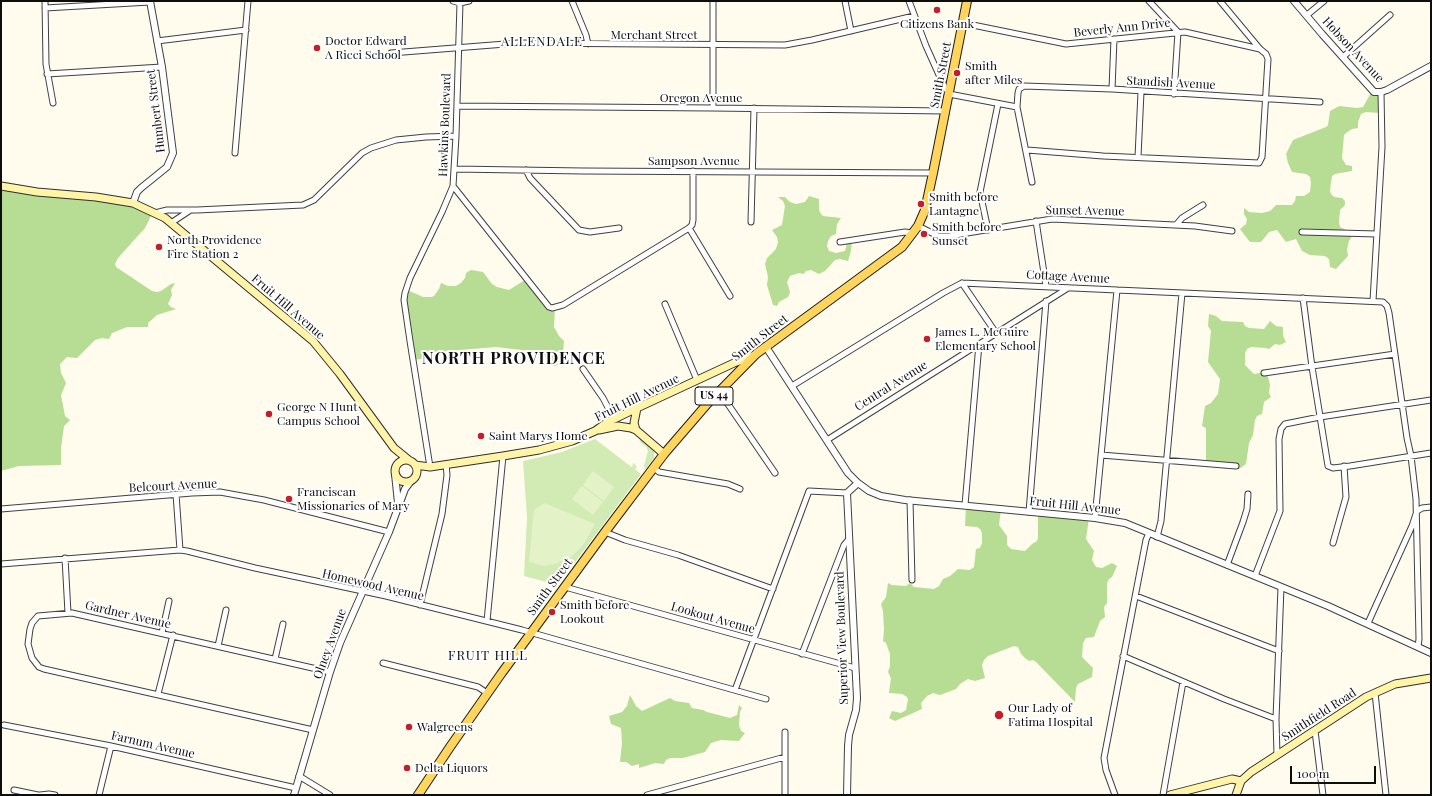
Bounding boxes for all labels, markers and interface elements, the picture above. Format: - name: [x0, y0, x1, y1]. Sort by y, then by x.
- marker: Citizens Bank: [932, 5, 942, 15]
- street label: Hobson Avenue: [1319, 14, 1387, 86]
- street label: Beverly Ann Drive: [1073, 16, 1171, 40]
- place label: Citizens Bank: [900, 17, 974, 31]
- street label: Merchant Street: [611, 28, 697, 42]
- place label: Doctor Edward A Ricci School: [325, 34, 407, 62]
- district label: ALLENDALE: [501, 34, 583, 50]
- street label: Smith Street: [928, 41, 954, 109]
- marker: Doctor Edward A Ricci School: [312, 43, 322, 53]
- place label: Smith after Miles: [965, 59, 1022, 87]
- street label: Humbert Street: [144, 68, 168, 154]
- marker: Smith after Miles: [952, 68, 962, 78]
- street label: Hawkins Boulevard: [436, 73, 454, 177]
- street label: Standish Avenue: [1126, 73, 1216, 93]
- street label: Oregon Avenue: [660, 91, 742, 105]
- street label: Sampson Avenue: [648, 154, 740, 168]
- place label: Smith before Lantagne: [929, 190, 998, 218]
- marker: Smith before Lantagne: [916, 199, 926, 209]
- street label: Sunset Avenue: [1045, 203, 1125, 219]
- place label: Smith before Sunset: [932, 220, 1001, 248]
- marker: Smith before Sunset: [919, 229, 929, 239]
- place label: North Providence Fire Station 2: [167, 233, 262, 261]
- marker: North Providence Fire Station 2: [154, 242, 164, 252]
- street label: Cottage Avenue: [1026, 268, 1110, 286]
- street label: Fruit Hill Avenue: [249, 271, 327, 343]
- street label: Smith Street: [729, 312, 791, 364]
- place label: James L. McGuire Elementary School: [935, 325, 1036, 353]
- marker: James L. McGuire Elementary School: [922, 334, 932, 344]
- district label: NORTH PROVIDENCE: [422, 349, 606, 369]
- street label: Central Avenue: [852, 358, 930, 414]
- street label: Fruit Hill Avenue: [593, 371, 681, 425]
- road number: US 44: [695, 387, 733, 405]
- place label: George N Hunt Campus School: [277, 400, 360, 428]
- marker: George N Hunt Campus School: [264, 409, 274, 419]
- place label: Saint Marys Home: [489, 429, 588, 443]
- marker: Saint Marys Home: [476, 431, 486, 441]
- street label: Belcourt Avenue: [128, 476, 218, 496]
- place label: Franciscan Missionaries of Mary: [297, 485, 410, 513]
- marker: Franciscan Missionaries of Mary: [284, 494, 294, 504]
- street label: Fruit Hill Avenue: [1029, 494, 1121, 518]
- street label: Smith Street: [524, 556, 576, 618]
- street label: Homewood Avenue: [321, 566, 425, 604]
- street label: Superior View Boulevard: [832, 571, 852, 705]
- street label: Gardner Avenue: [84, 598, 172, 632]
- place label: Smith before Lookout: [560, 598, 629, 626]
- street label: Lookout Avenue: [669, 599, 757, 637]
- street label: Olney Avenue: [311, 607, 349, 681]
- marker: Smith before Lookout: [547, 607, 557, 617]
- district label: FRUIT HILL: [448, 648, 528, 664]
- street label: Smithfield Road: [1279, 686, 1359, 744]
- place label: Our Lady of Fatima Hospital: [1008, 701, 1093, 729]
- marker: Our Lady of Fatima Hospital: [993, 709, 1005, 721]
- place label: Walgreens: [417, 720, 473, 734]
- marker: Walgreens: [404, 722, 414, 732]
- street label: Farnum Avenue: [110, 728, 196, 762]
- scale bar: [1292, 758, 1378, 784]
- place label: Delta Liquors: [415, 761, 488, 775]
- marker: Delta Liquors: [402, 763, 412, 773]
- text: 100 m: [1297, 765, 1329, 781]

